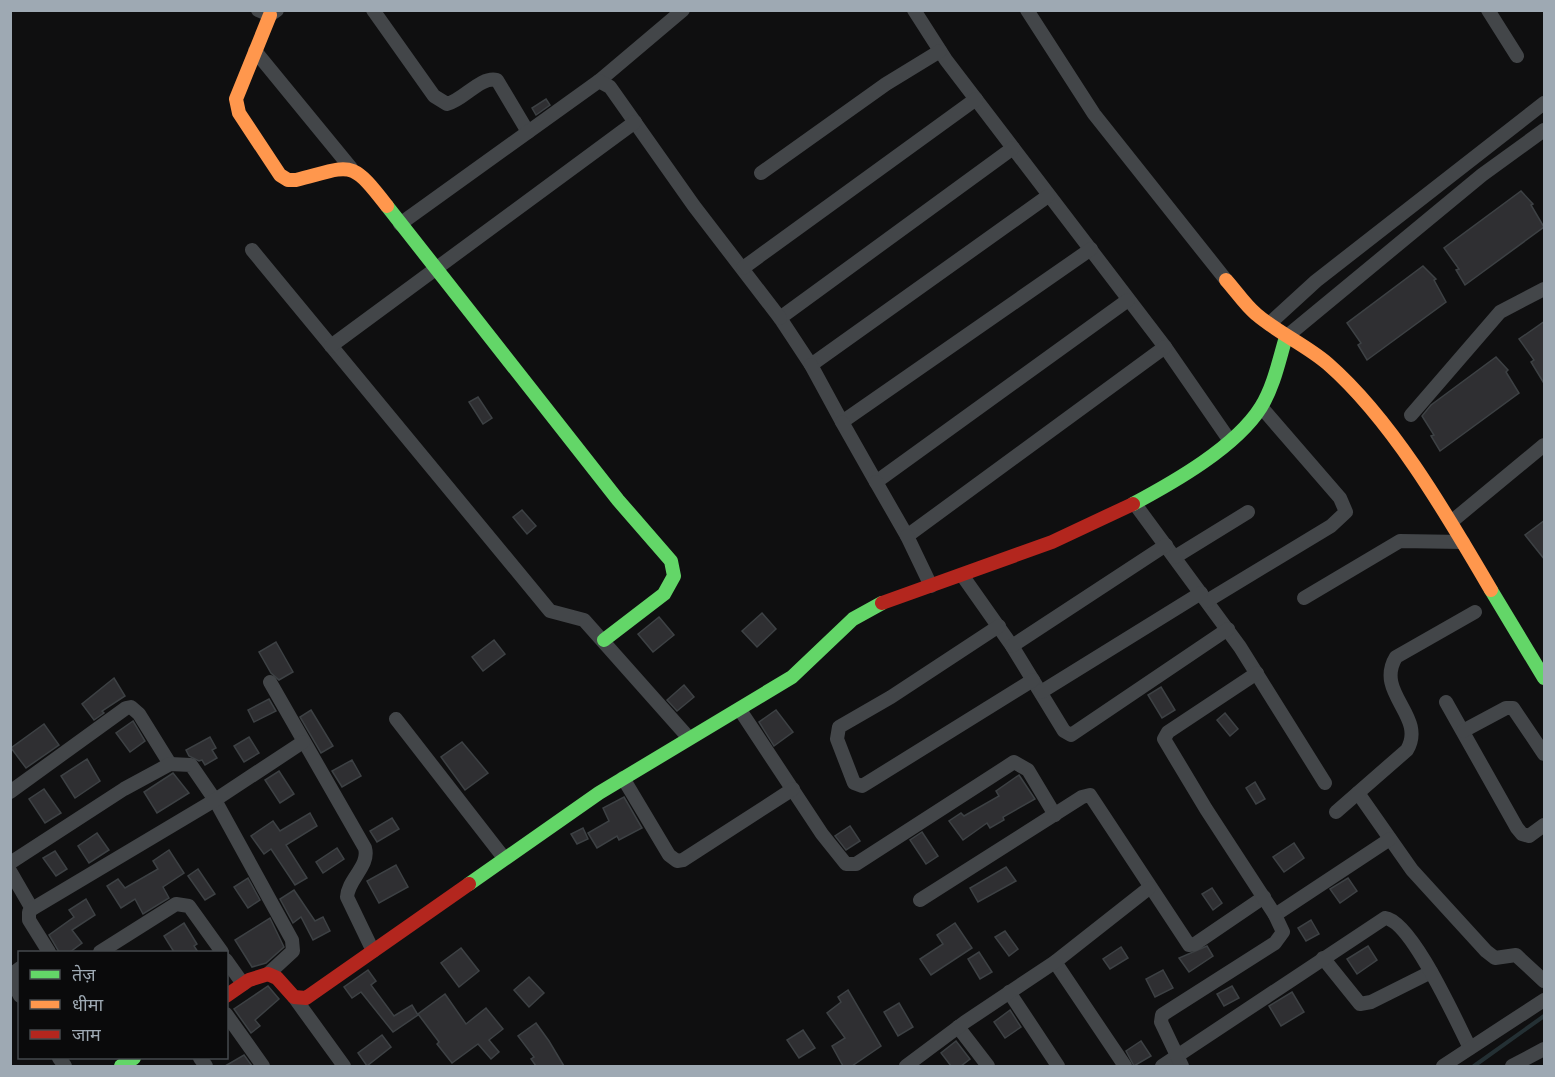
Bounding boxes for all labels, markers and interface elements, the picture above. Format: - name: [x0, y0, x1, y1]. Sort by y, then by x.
- legend: [18, 951, 228, 1059]
- text: तेज़: [72, 964, 96, 985]
- text: धीमा: [72, 994, 103, 1015]
- text: जाम: [72, 1024, 102, 1045]

